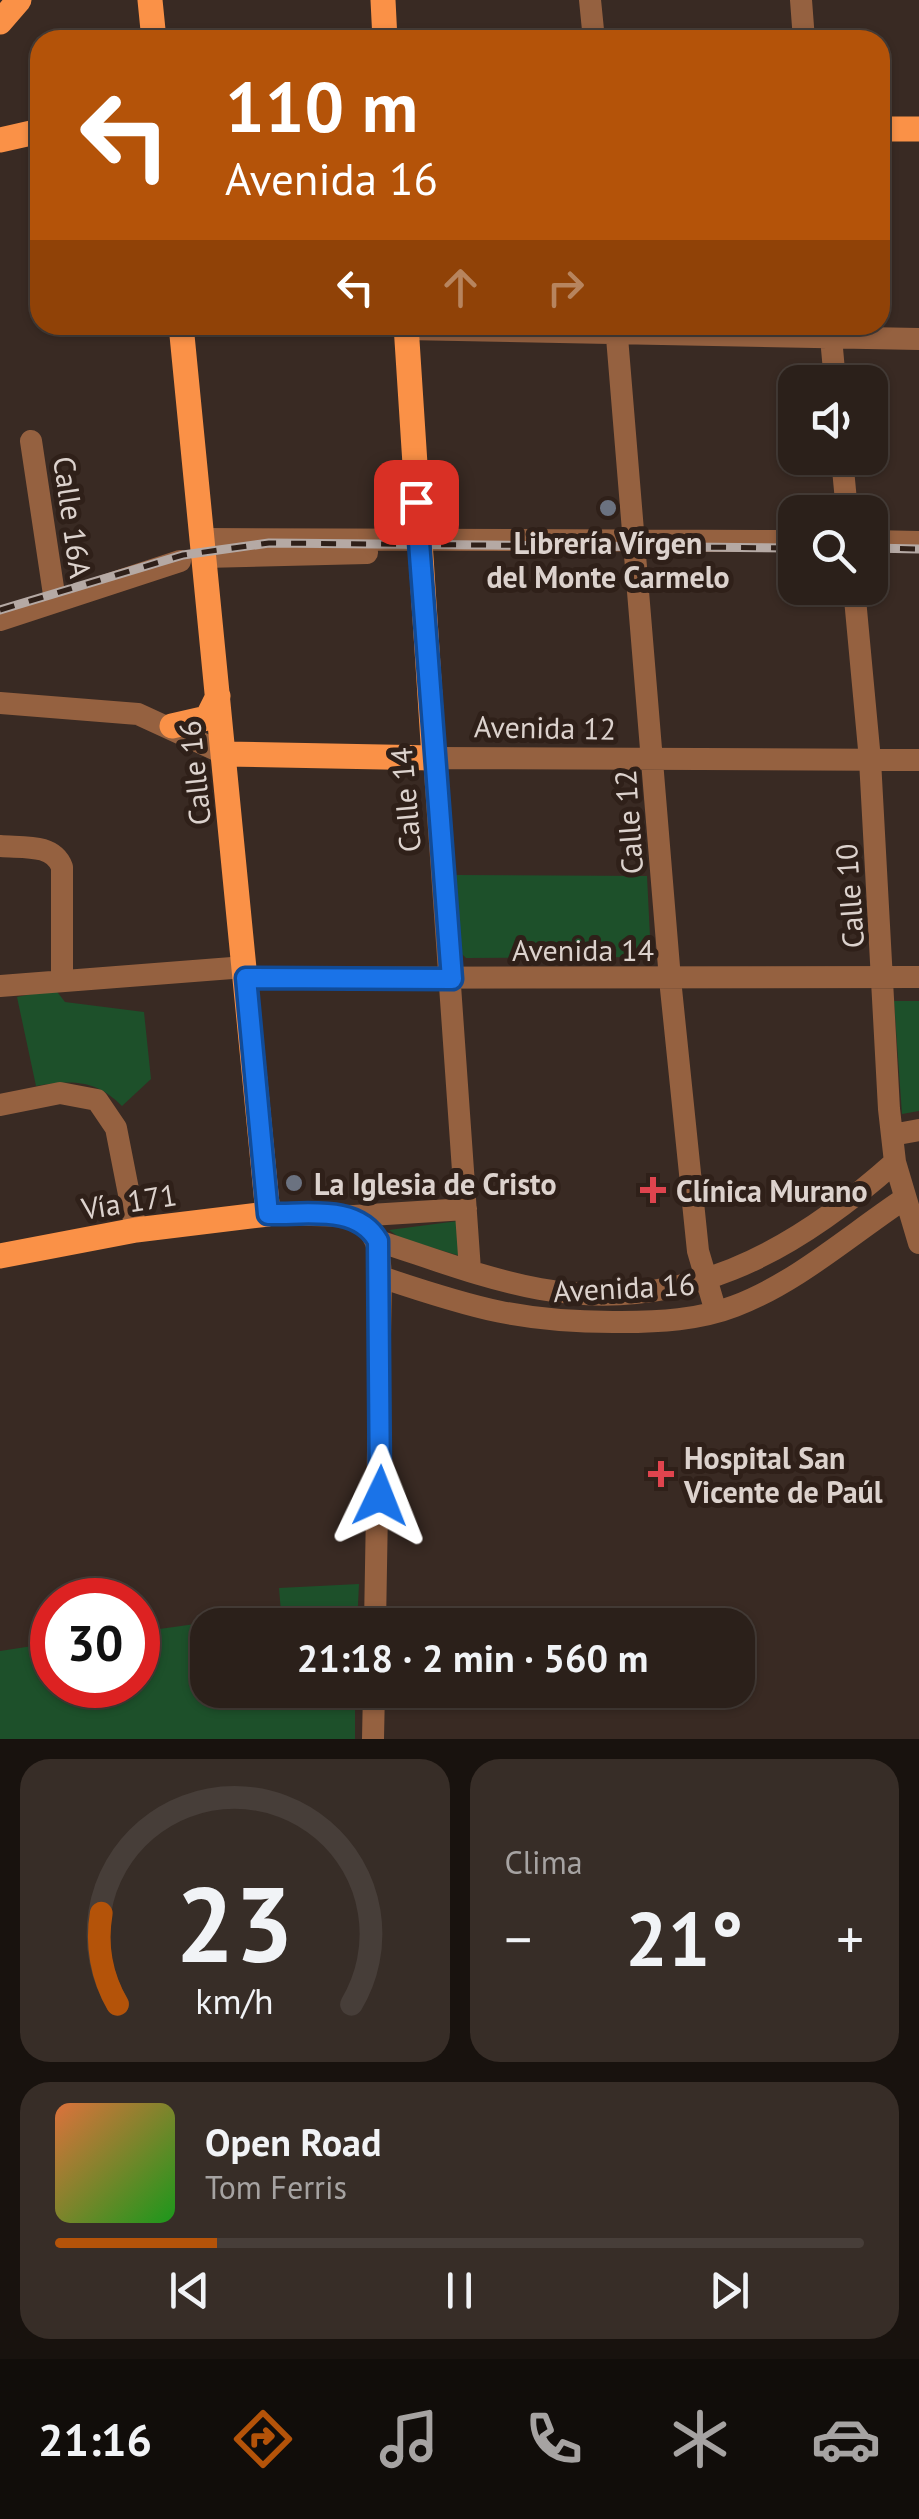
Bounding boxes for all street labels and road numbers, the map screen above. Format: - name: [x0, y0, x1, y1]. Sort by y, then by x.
- street label: Calle 16A: [45, 454, 101, 581]
- street label: Avenida 12: [474, 706, 616, 748]
- street label: Calle 16: [169, 719, 219, 827]
- street label: Calle 14: [381, 746, 429, 854]
- street label: Calle 12: [605, 768, 651, 876]
- street label: Calle 10: [826, 842, 872, 950]
- street label: Avenida 14: [512, 930, 654, 969]
- street label: Vía 171: [78, 1174, 179, 1228]
- street label: Avenida 16: [552, 1264, 696, 1310]

